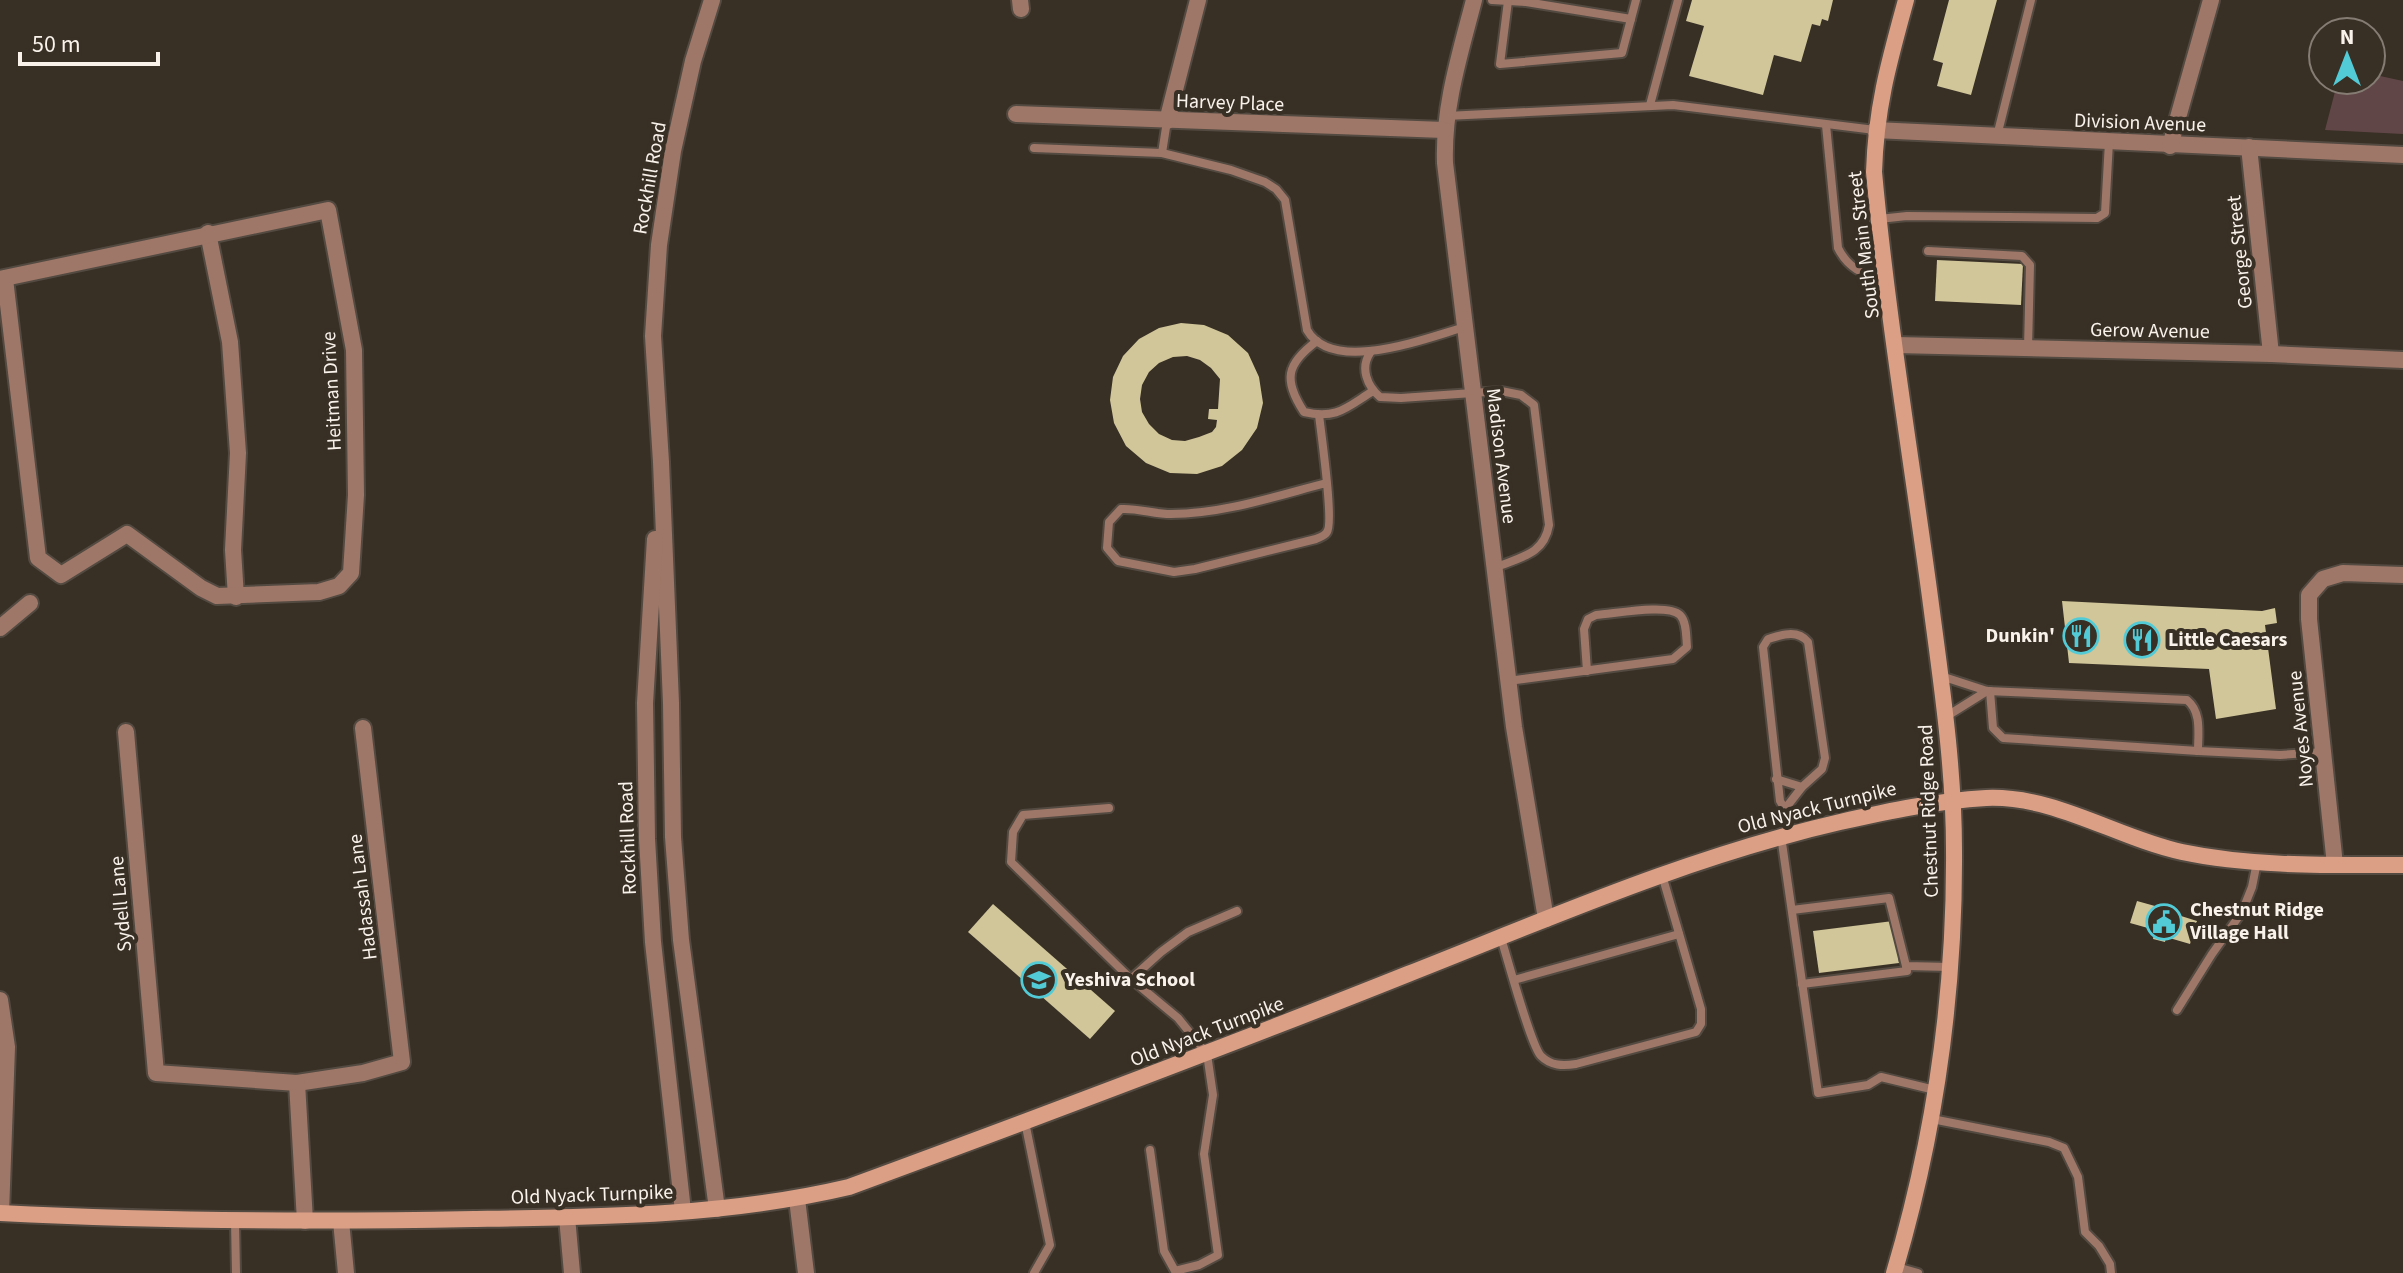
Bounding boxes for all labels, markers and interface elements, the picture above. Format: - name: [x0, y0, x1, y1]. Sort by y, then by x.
- scale bar: [20, 16, 158, 66]
- north arrow: [2307, 16, 2387, 96]
- text: N: [2340, 21, 2354, 53]
- text: 50 m: [32, 27, 81, 62]
- street label: Harvey Place: [1175, 87, 1285, 119]
- street label: Division Avenue: [2073, 107, 2207, 139]
- street label: Rockhill Road: [626, 119, 674, 237]
- street label: South Main Street: [1841, 169, 1887, 320]
- street label: George Street: [2220, 194, 2260, 310]
- street label: Gerow Avenue: [2090, 316, 2210, 346]
- street label: Heitman Drive: [315, 330, 349, 451]
- street label: Madison Avenue: [1479, 387, 1523, 525]
- restaurant icon: Dunkin': [2062, 617, 2100, 655]
- restaurant icon: Little Caesars: [2123, 621, 2161, 659]
- place label: Dunkin': [1986, 622, 2055, 650]
- place label: Little Caesars: [2168, 626, 2288, 654]
- street label: Noyes Avenue: [2281, 669, 2321, 789]
- street label: Chestnut Ridge Road: [1912, 724, 1946, 898]
- street label: Old Nyack Turnpike: [1735, 775, 1899, 841]
- street label: Rockhill Road: [612, 781, 644, 895]
- street label: Hadassah Lane: [341, 832, 385, 962]
- street label: Sydell Lane: [103, 855, 139, 953]
- place label: Chestnut Ridge Village Hall: [2189, 896, 2324, 947]
- public building icon: Chestnut Ridge Village Hall: [2145, 903, 2183, 941]
- school or university icon: Yeshiva School: [1020, 961, 1058, 999]
- place label: Yeshiva School: [1064, 966, 1195, 994]
- street label: Old Nyack Turnpike: [1126, 990, 1288, 1074]
- street label: Old Nyack Turnpike: [510, 1178, 674, 1212]

